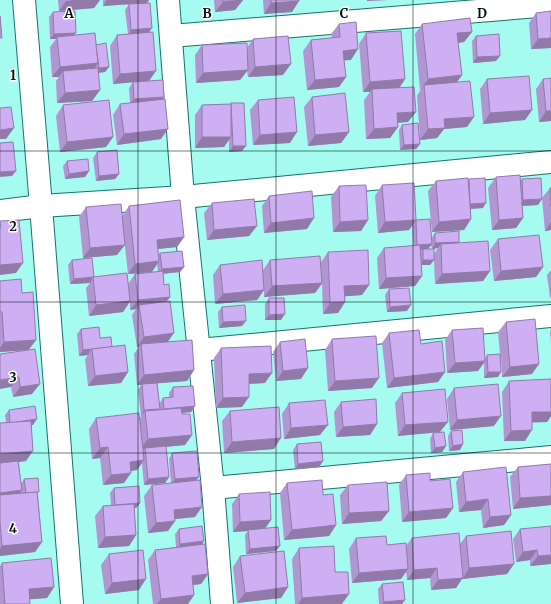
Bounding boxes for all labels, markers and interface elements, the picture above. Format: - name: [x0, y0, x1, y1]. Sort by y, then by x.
- text: A: [63, 5, 74, 22]
- text: B: [202, 5, 212, 22]
- text: C: [340, 5, 349, 22]
- text: D: [477, 5, 487, 22]
- text: 1: [10, 67, 16, 84]
- text: 2: [9, 218, 17, 235]
- text: 3: [9, 369, 17, 386]
- text: 4: [9, 520, 18, 537]

